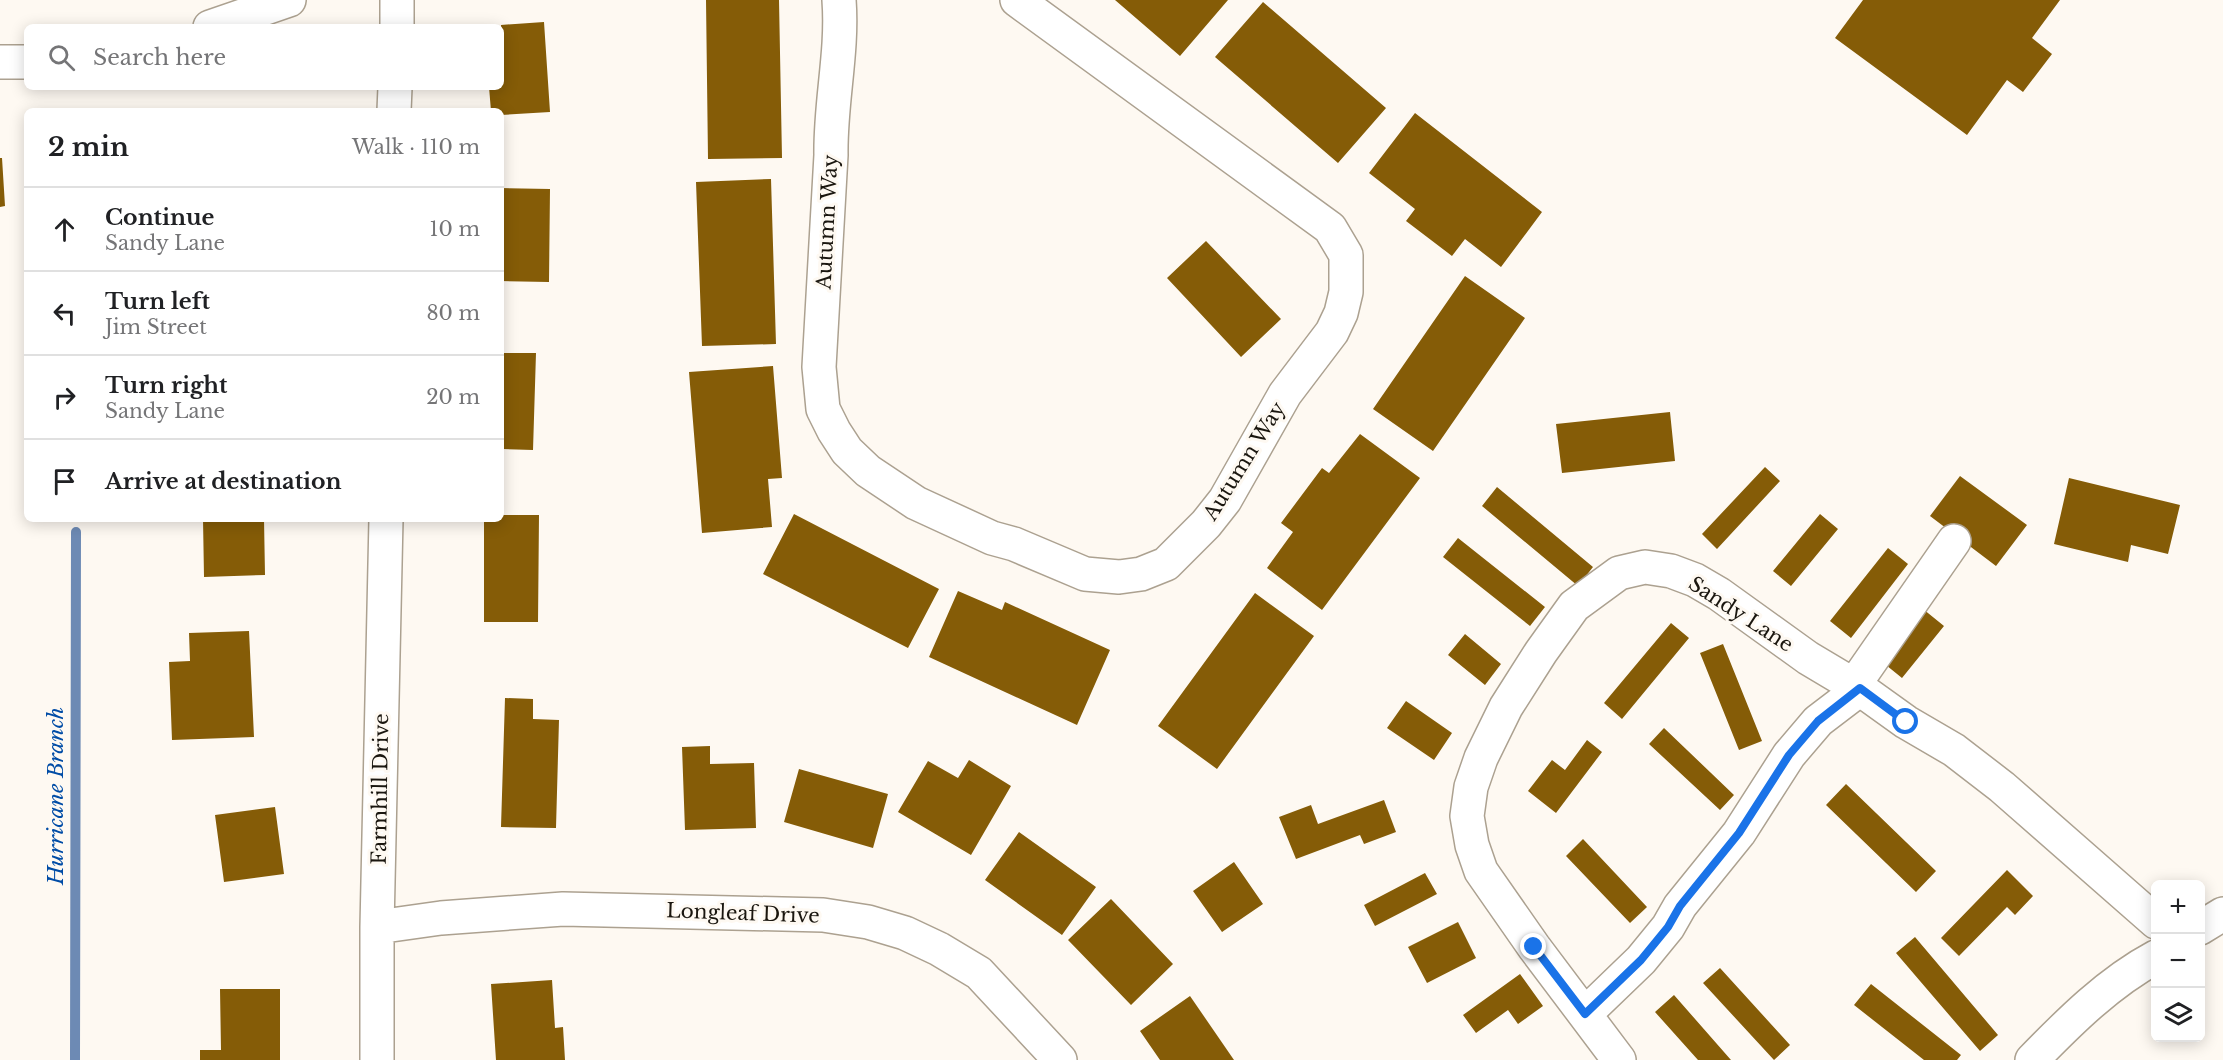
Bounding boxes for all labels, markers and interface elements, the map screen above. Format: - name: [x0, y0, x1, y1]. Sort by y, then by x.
- search box: [24, 24, 504, 90]
- icon: search: [45, 41, 78, 74]
- text: Search here: [93, 44, 226, 71]
- text: 2 min: [48, 131, 129, 163]
- text: Walk · 110 m: [352, 135, 480, 159]
- street label: Autumn Way: [811, 154, 843, 291]
- text: Continue: [105, 204, 214, 231]
- icon: ahead: [48, 213, 81, 246]
- text: 10 m: [430, 217, 480, 241]
- text: Sandy Lane: [105, 231, 225, 255]
- text: Turn left: [105, 288, 210, 315]
- icon: left: [48, 297, 81, 330]
- text: 80 m: [426, 301, 480, 325]
- text: Jim Street: [105, 315, 207, 339]
- text: Turn right: [105, 372, 227, 399]
- icon: right: [48, 381, 81, 414]
- text: 20 m: [426, 385, 480, 409]
- street label: Autumn Way: [1198, 397, 1290, 525]
- text: Sandy Lane: [105, 399, 225, 423]
- icon: arrive: [48, 465, 81, 498]
- text: Arrive at destination: [105, 468, 342, 495]
- street label: Sandy Lane: [1684, 571, 1798, 657]
- water label: Hurricane Branch: [43, 707, 69, 886]
- route start: [1892, 708, 1918, 734]
- street label: Farmhill Drive: [367, 713, 393, 865]
- map controls: [2151, 880, 2205, 1042]
- button: +: [2151, 880, 2205, 934]
- street label: Longleaf Drive: [666, 898, 820, 928]
- route end: [1520, 933, 1546, 959]
- button: −: [2151, 934, 2205, 988]
- button: layers: [2151, 988, 2205, 1042]

